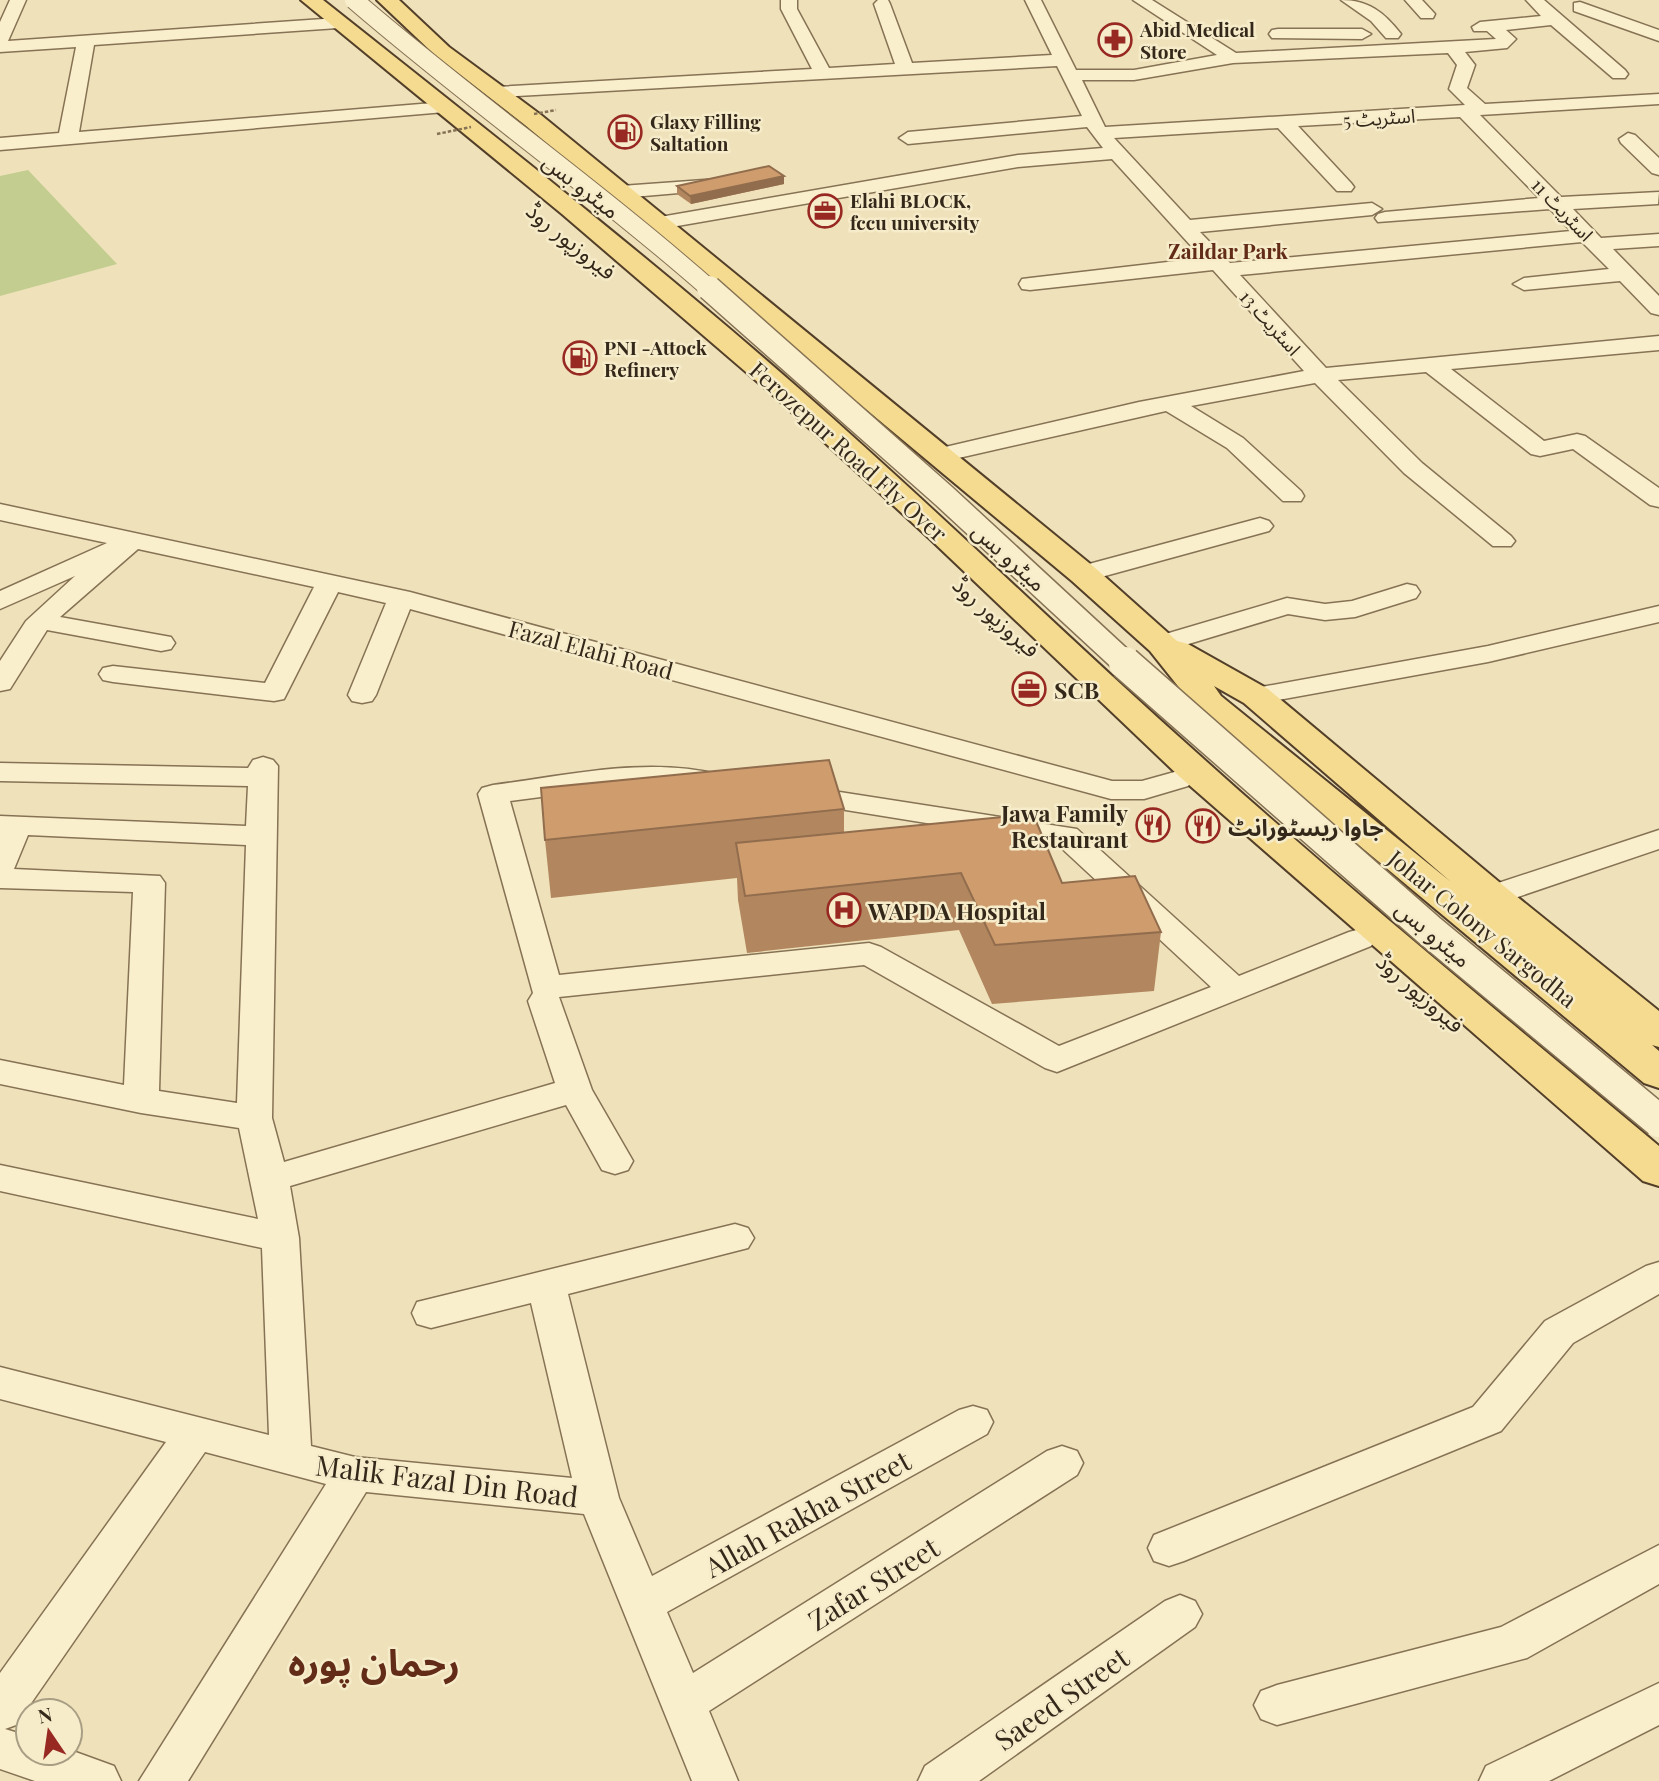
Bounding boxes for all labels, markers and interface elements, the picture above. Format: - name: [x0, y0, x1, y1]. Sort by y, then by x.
- place label: Abid Medical Store: [1139, 16, 1255, 64]
- pharmacy icon: Abid Medical Store: [1096, 21, 1134, 59]
- street label: اسٹریٹ 5: [1342, 102, 1416, 132]
- place label: Glaxy Filling Saltation: [650, 108, 761, 156]
- fuel station icon: Glaxy Filling Saltation: [606, 113, 644, 151]
- street label: میٹرو بس: [537, 145, 627, 225]
- street label: اسٹریٹ 11: [1526, 172, 1600, 246]
- place label: Elahi BLOCK, fccu university: [850, 187, 979, 235]
- office icon: Elahi BLOCK, fccu university: [806, 192, 844, 230]
- street label: فیروزپور روڈ: [520, 194, 624, 287]
- district label: Zaildar Park: [1168, 236, 1289, 264]
- street label: اسٹریٹ 13: [1235, 284, 1307, 360]
- place label: PNI -Attock Refinery: [604, 334, 708, 382]
- fuel station icon: PNI -Attock Refinery: [561, 339, 599, 377]
- street label: Ferozepur Road Fly Over: [744, 354, 954, 548]
- street label: میٹرو بس: [966, 514, 1054, 598]
- street label: فیروزپور روڈ: [946, 568, 1047, 664]
- street label: Fazal Elahi Road: [505, 612, 677, 686]
- office icon: SCB: [1010, 670, 1048, 708]
- place label: SCB: [1054, 674, 1099, 705]
- place label: Jawa Family Restaurant: [1000, 797, 1129, 854]
- restaurant icon: Jawa Family Restaurant: [1134, 806, 1172, 844]
- restaurant icon: جاوا ریسٹورانٹ: [1184, 807, 1222, 845]
- place label: جاوا ریسٹورانٹ: [1228, 811, 1383, 842]
- street label: Johar Colony Sargodha: [1381, 842, 1584, 1014]
- hospital icon: WAPDA Hospital: [825, 891, 863, 929]
- street label: میٹرو بس: [1390, 892, 1478, 974]
- place label: WAPDA Hospital: [867, 895, 1046, 926]
- street label: فیروزپور روڈ: [1369, 945, 1472, 1040]
- street label: Allah Rakha Street: [697, 1441, 917, 1585]
- street label: Malik Fazal Din Road: [314, 1446, 580, 1514]
- street label: Zafar Street: [801, 1528, 946, 1638]
- district label: رحمان پورہ: [288, 1636, 460, 1688]
- street label: Saeed Street: [987, 1638, 1136, 1758]
- north arrow: [14, 1697, 84, 1767]
- text: N: [35, 1700, 55, 1729]

